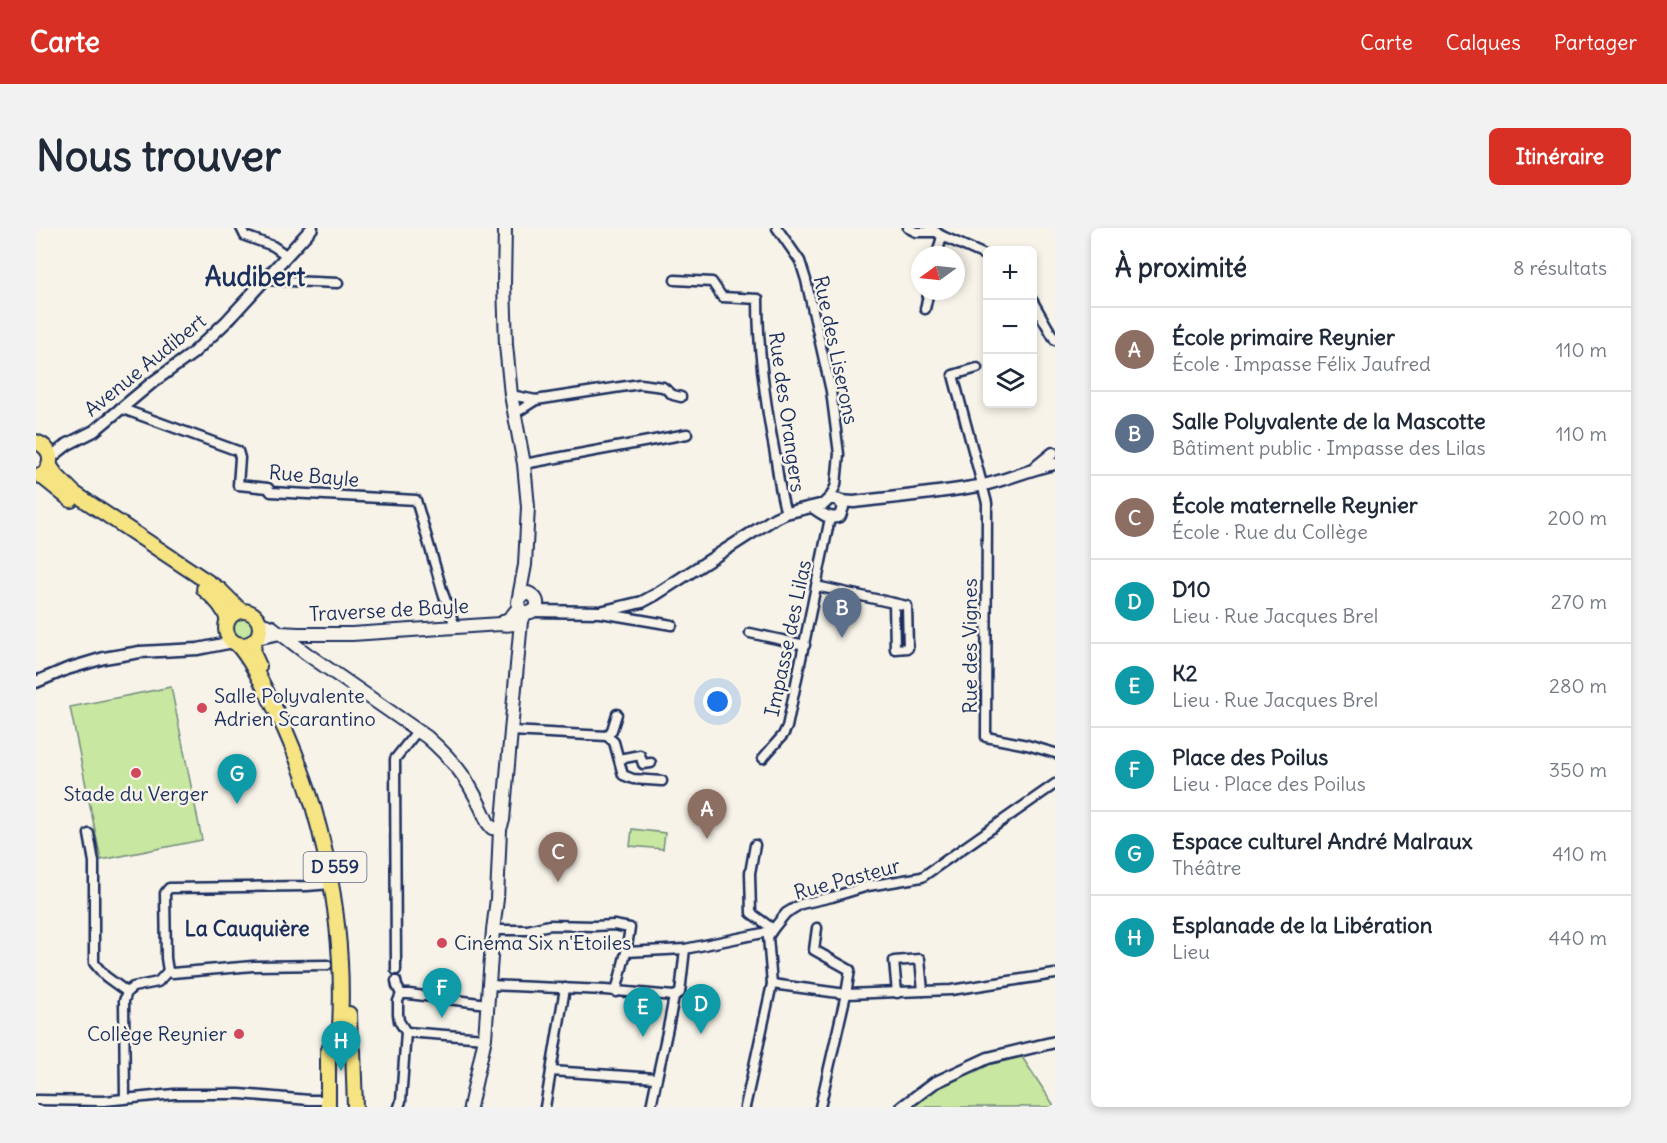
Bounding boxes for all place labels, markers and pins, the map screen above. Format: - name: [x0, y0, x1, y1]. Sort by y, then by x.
- pin: B: [822, 588, 862, 638]
- place label: Salle Polyvalente Adrien Scarantino: [214, 683, 376, 731]
- marker: Salle Polyvalente Adrien Scarantino: [195, 701, 209, 715]
- pin: G: [218, 754, 256, 804]
- marker: Stade du Verger: [129, 766, 143, 780]
- place label: Stade du Verger: [64, 781, 208, 806]
- pin: A: [688, 790, 726, 839]
- pin: C: [538, 832, 578, 882]
- place label: Cinéma Six n'Etoiles: [454, 930, 631, 955]
- marker: Cinéma Six n'Etoiles: [435, 936, 449, 950]
- pin: F: [422, 968, 462, 1018]
- pin: D: [682, 984, 720, 1034]
- pin: E: [624, 988, 662, 1037]
- place label: Collège Reynier: [87, 1021, 227, 1046]
- pin: H: [322, 1022, 360, 1071]
- marker: Collège Reynier: [232, 1027, 246, 1041]

